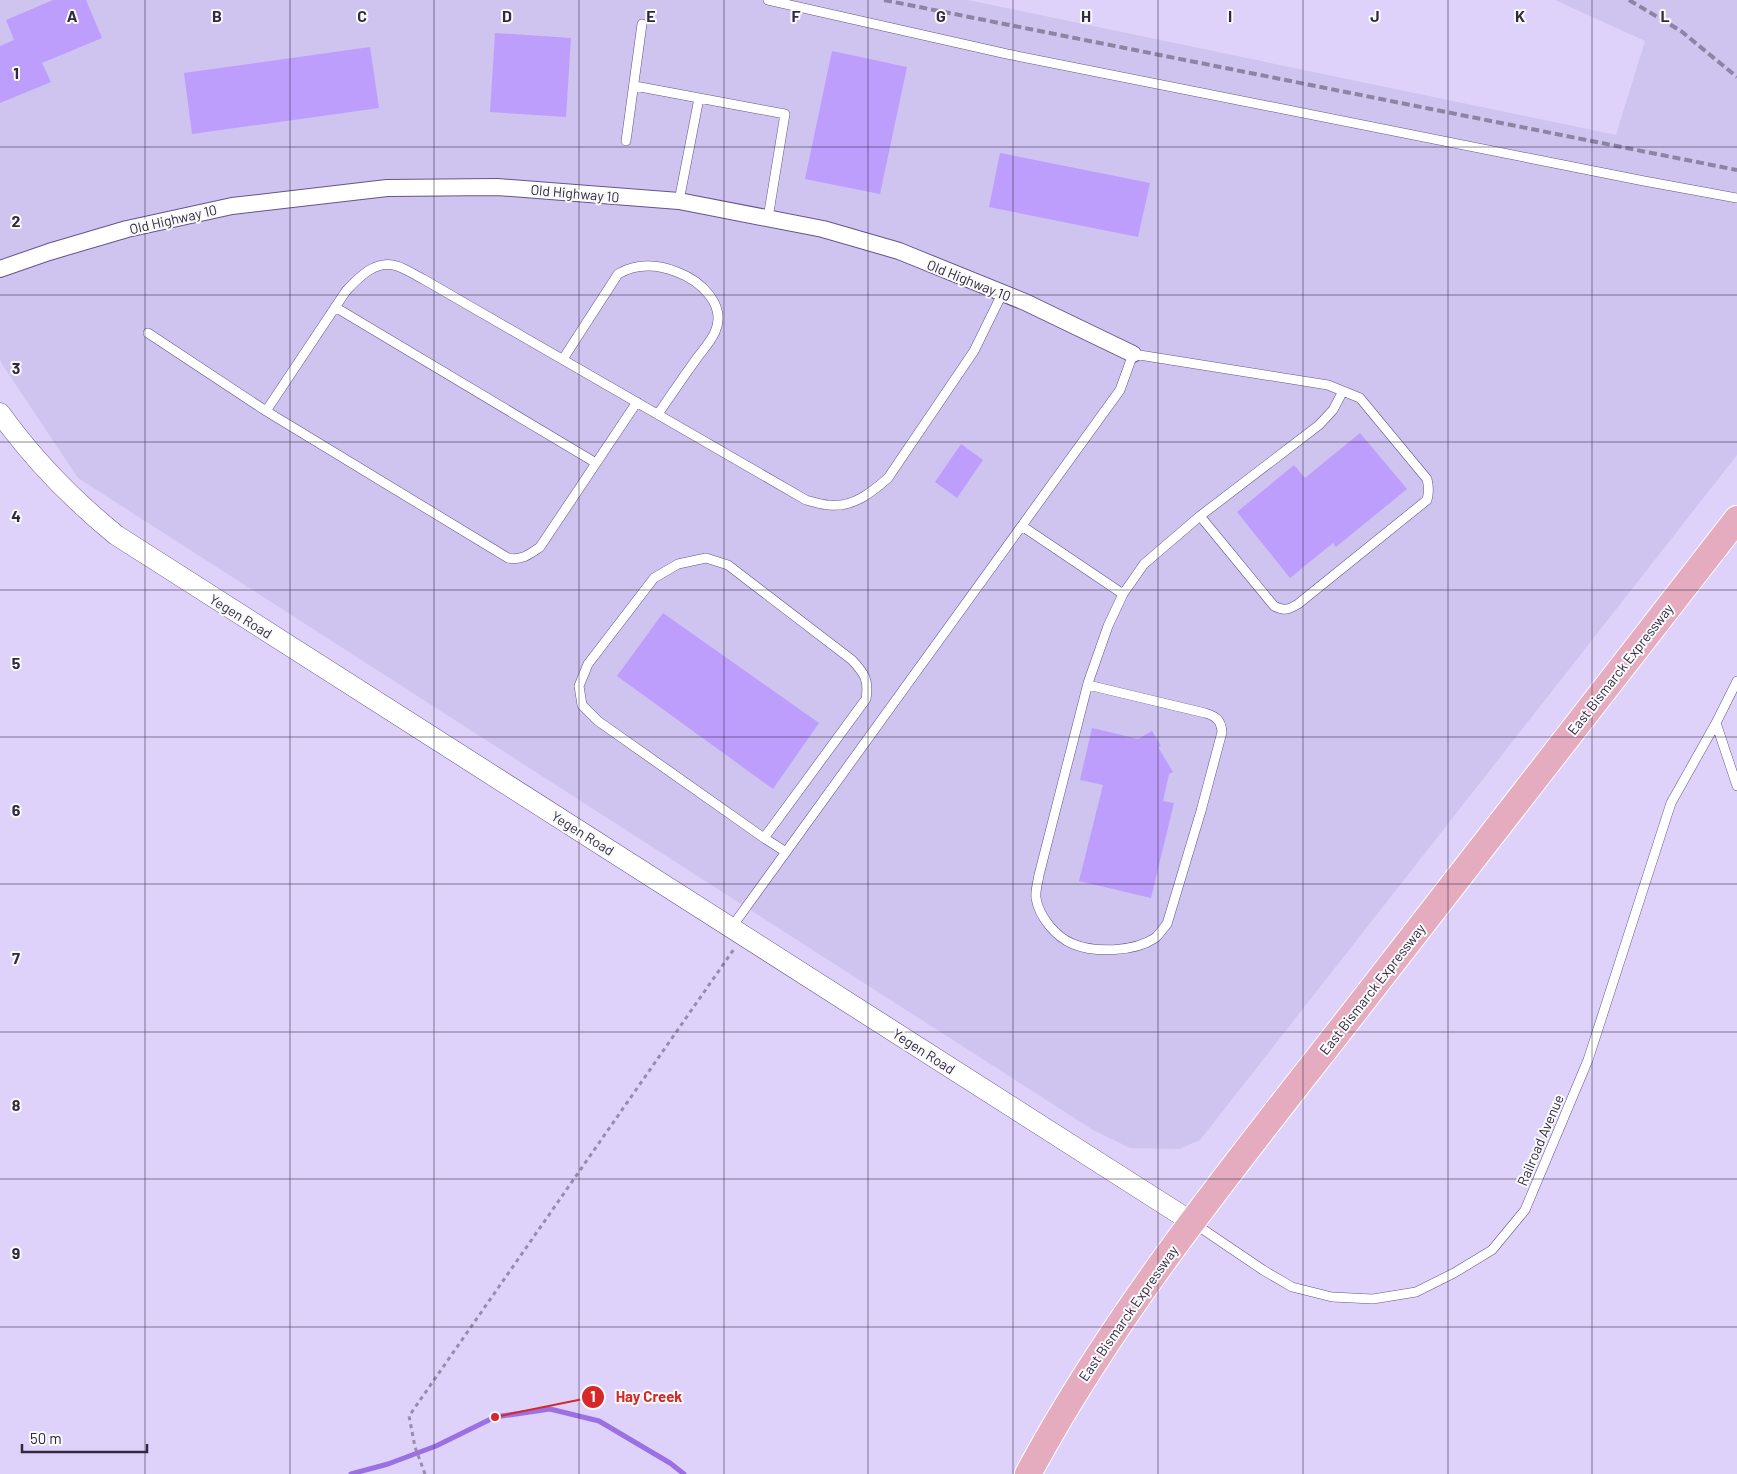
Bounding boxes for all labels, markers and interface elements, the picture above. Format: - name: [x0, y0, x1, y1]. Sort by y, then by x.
- text: A: [67, 6, 78, 25]
- text: B: [212, 6, 222, 25]
- text: C: [357, 6, 367, 25]
- text: D: [502, 6, 512, 25]
- text: E: [646, 6, 656, 25]
- text: F: [792, 6, 801, 25]
- text: G: [936, 6, 946, 25]
- text: H: [1081, 6, 1091, 25]
- text: I: [1228, 6, 1232, 25]
- text: J: [1370, 6, 1380, 25]
- text: K: [1515, 6, 1525, 25]
- text: L: [1660, 6, 1670, 25]
- text: 1: [13, 63, 19, 82]
- street label: Old Highway 10: [530, 181, 620, 205]
- street label: Old Highway 10: [128, 201, 218, 237]
- text: 2: [12, 211, 21, 230]
- street label: Old Highway 10: [925, 255, 1013, 305]
- text: 3: [12, 358, 20, 377]
- text: 4: [11, 506, 21, 525]
- street label: Yegen Road: [206, 590, 276, 642]
- street label: East Bismarck Expressway: [1564, 600, 1677, 738]
- text: 5: [12, 653, 21, 672]
- text: 6: [12, 800, 21, 819]
- street label: Yegen Road: [548, 807, 618, 859]
- street label: East Bismarck Expressway: [1316, 920, 1429, 1058]
- text: 7: [12, 948, 20, 967]
- street label: Yegen Road: [890, 1025, 958, 1077]
- street label: Railroad Avenue: [1513, 1092, 1567, 1188]
- text: 8: [12, 1095, 21, 1114]
- street label: East Bismarck Expressway: [1075, 1241, 1182, 1384]
- text: 9: [12, 1243, 20, 1262]
- callout: Hay Creek: [581, 1382, 692, 1412]
- text: 1: [590, 1387, 596, 1405]
- text: Hay Creek: [616, 1387, 682, 1405]
- scale bar: [22, 1422, 148, 1454]
- text: 50 m: [30, 1429, 62, 1447]

